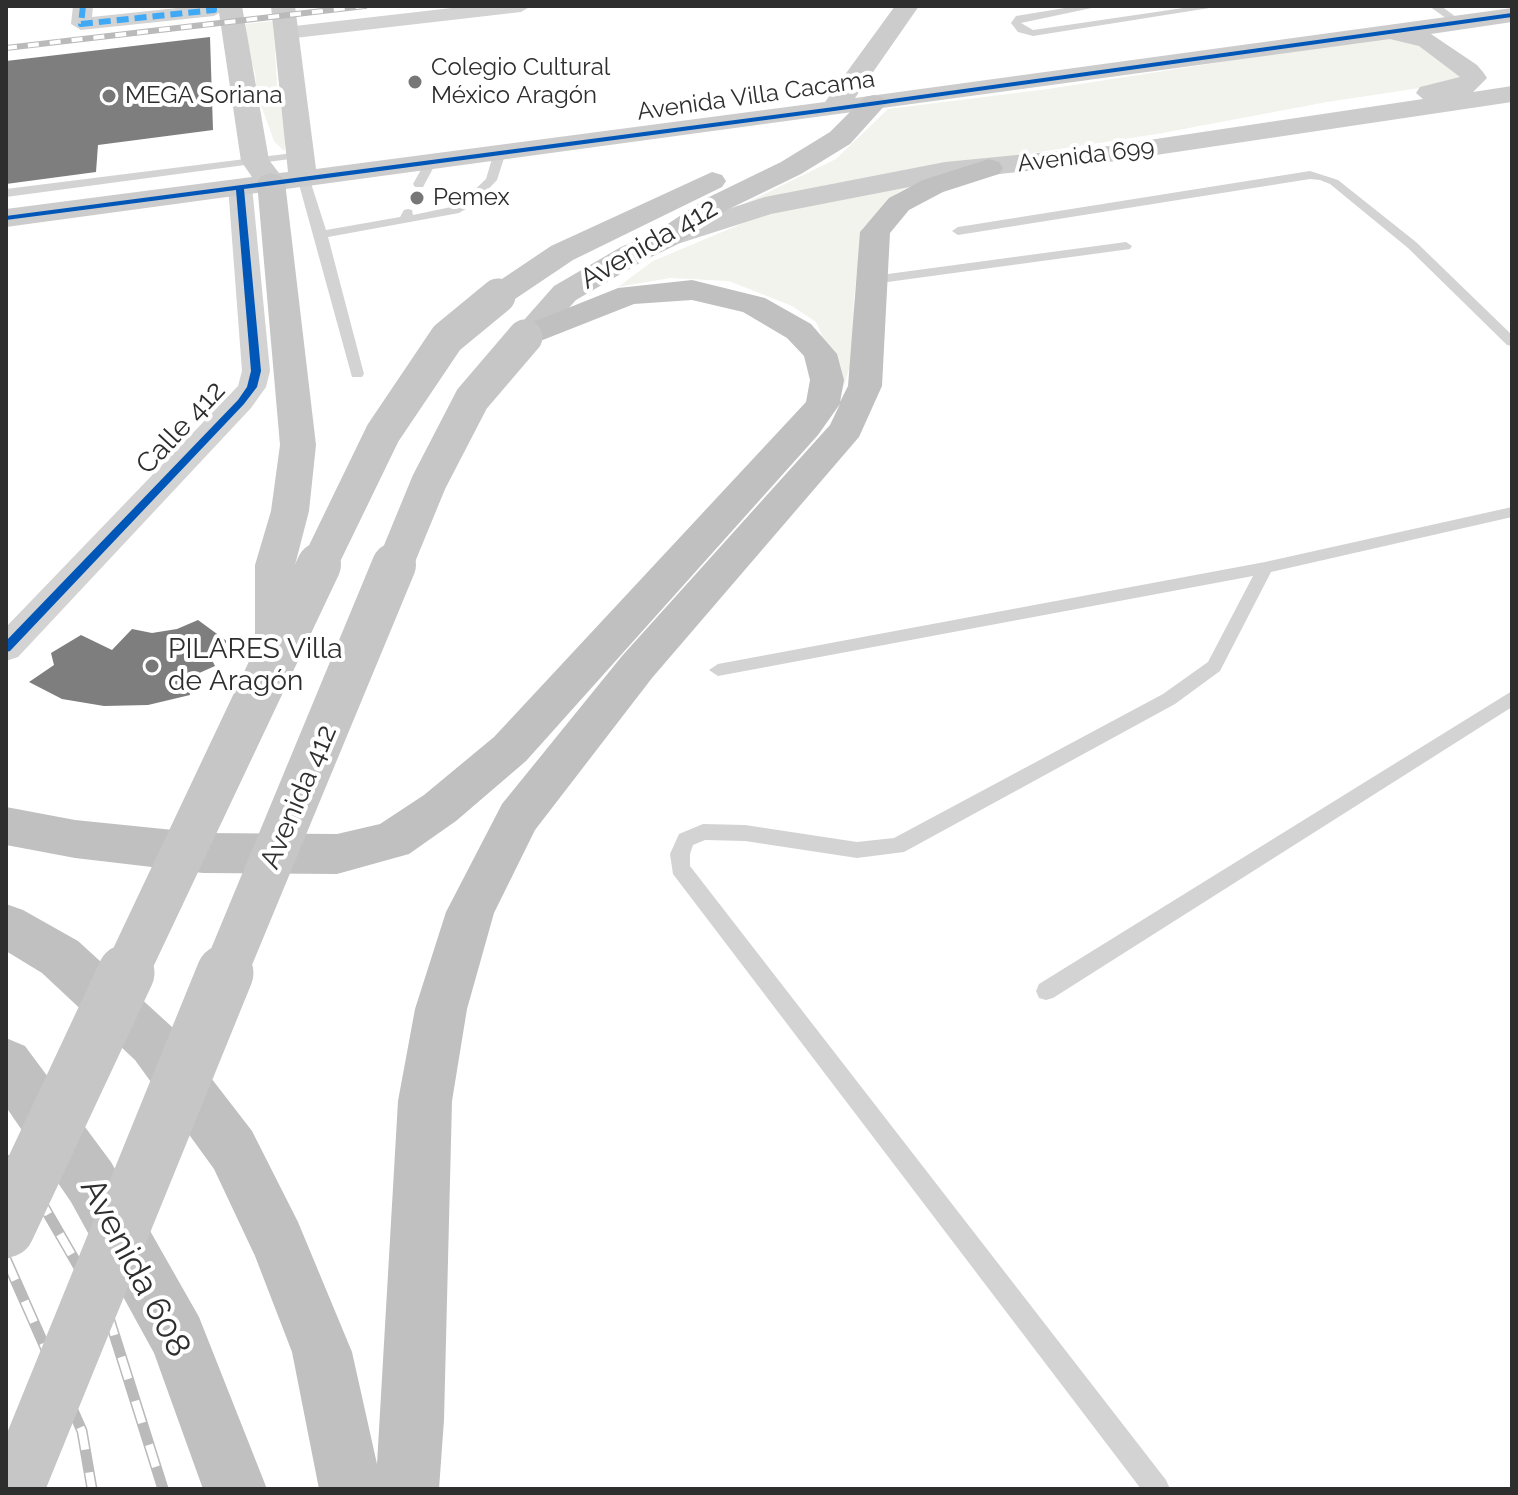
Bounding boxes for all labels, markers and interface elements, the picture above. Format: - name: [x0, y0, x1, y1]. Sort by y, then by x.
- place label: Colegio Cultural México Aragón: [431, 54, 610, 110]
- street label: Avenida Villa Cacama: [635, 65, 877, 127]
- marker: Colegio Cultural México Aragón: [406, 73, 424, 91]
- place label: MEGA Soriana: [125, 82, 283, 110]
- marker: MEGA Soriana: [100, 87, 118, 105]
- street label: Avenida 699: [1016, 133, 1156, 179]
- place label: Pemex: [433, 184, 510, 212]
- marker: Pemex: [408, 189, 426, 207]
- street label: Avenida 412: [574, 191, 724, 297]
- street label: Calle 412: [129, 374, 233, 482]
- place label: PILARES Villa de Aragón: [168, 633, 343, 699]
- marker: PILARES Villa de Aragón: [143, 657, 161, 675]
- street label: Avenida 412: [254, 720, 344, 874]
- street label: Avenida 608: [71, 1172, 199, 1364]

